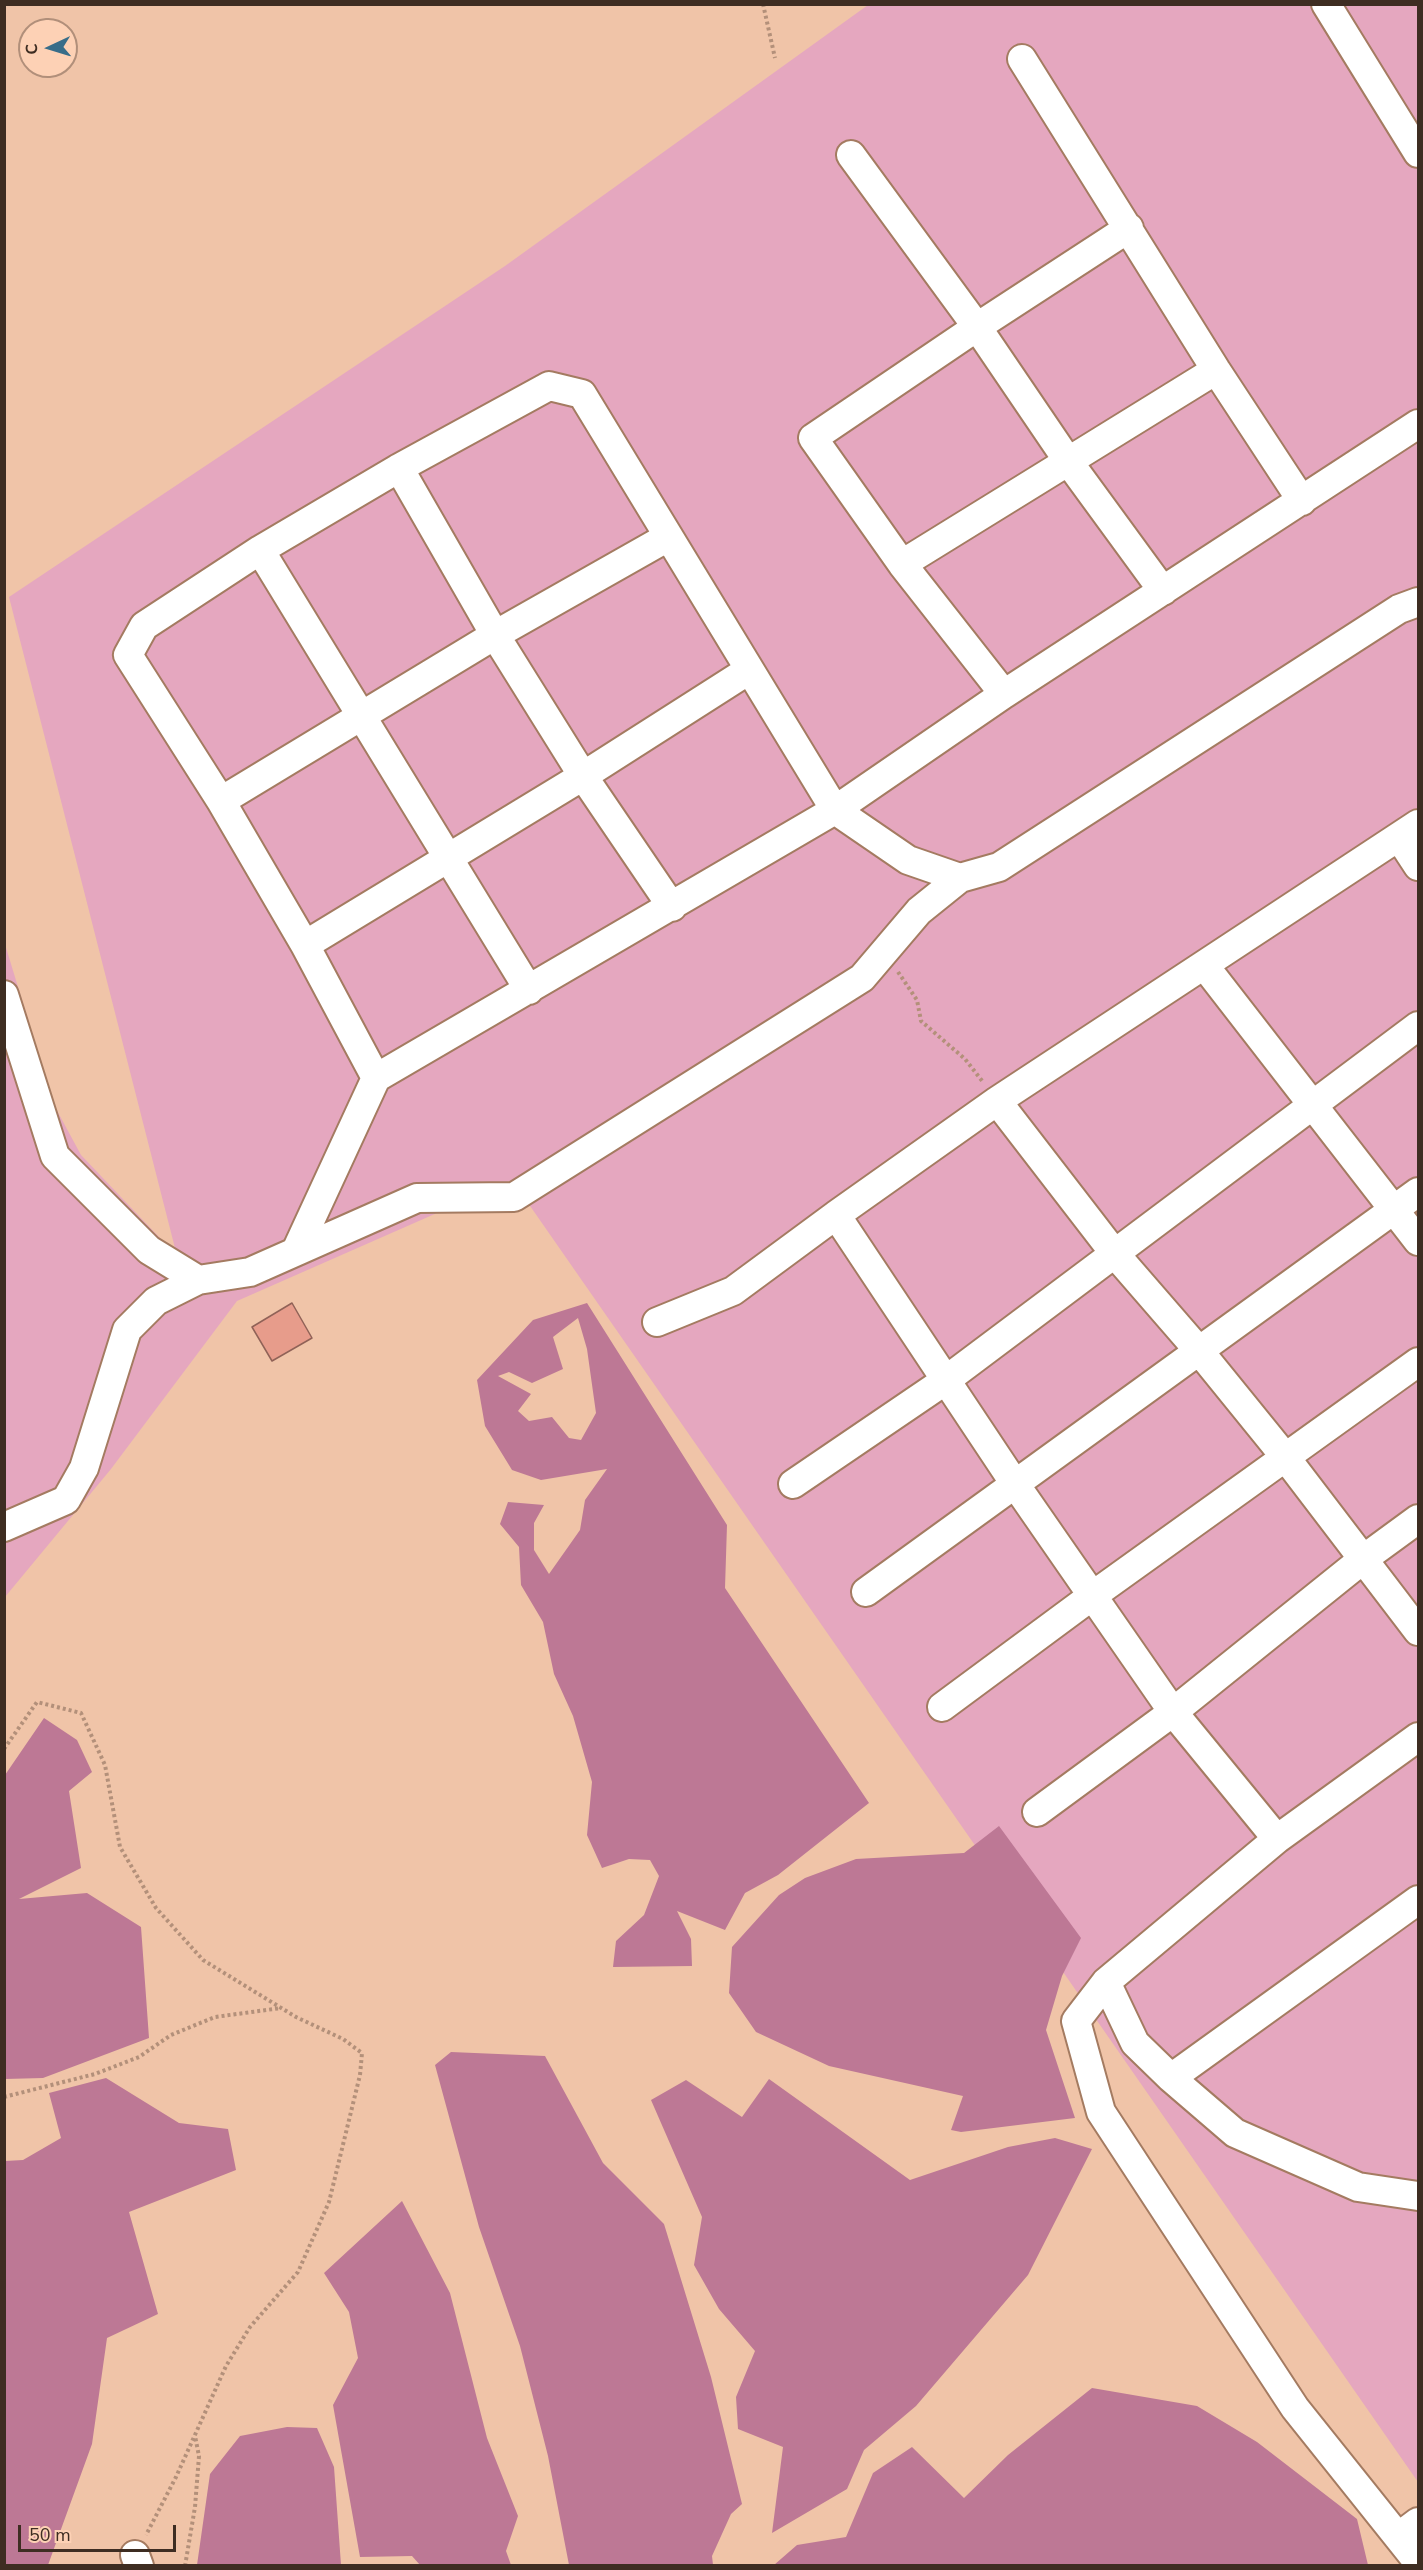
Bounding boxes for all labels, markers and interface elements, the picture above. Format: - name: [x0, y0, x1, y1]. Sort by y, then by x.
- north arrow: [18, 18, 78, 78]
- text: С: [21, 43, 43, 55]
- scale bar: [21, 2513, 178, 2551]
- text: 50 m: [29, 2523, 71, 2547]

